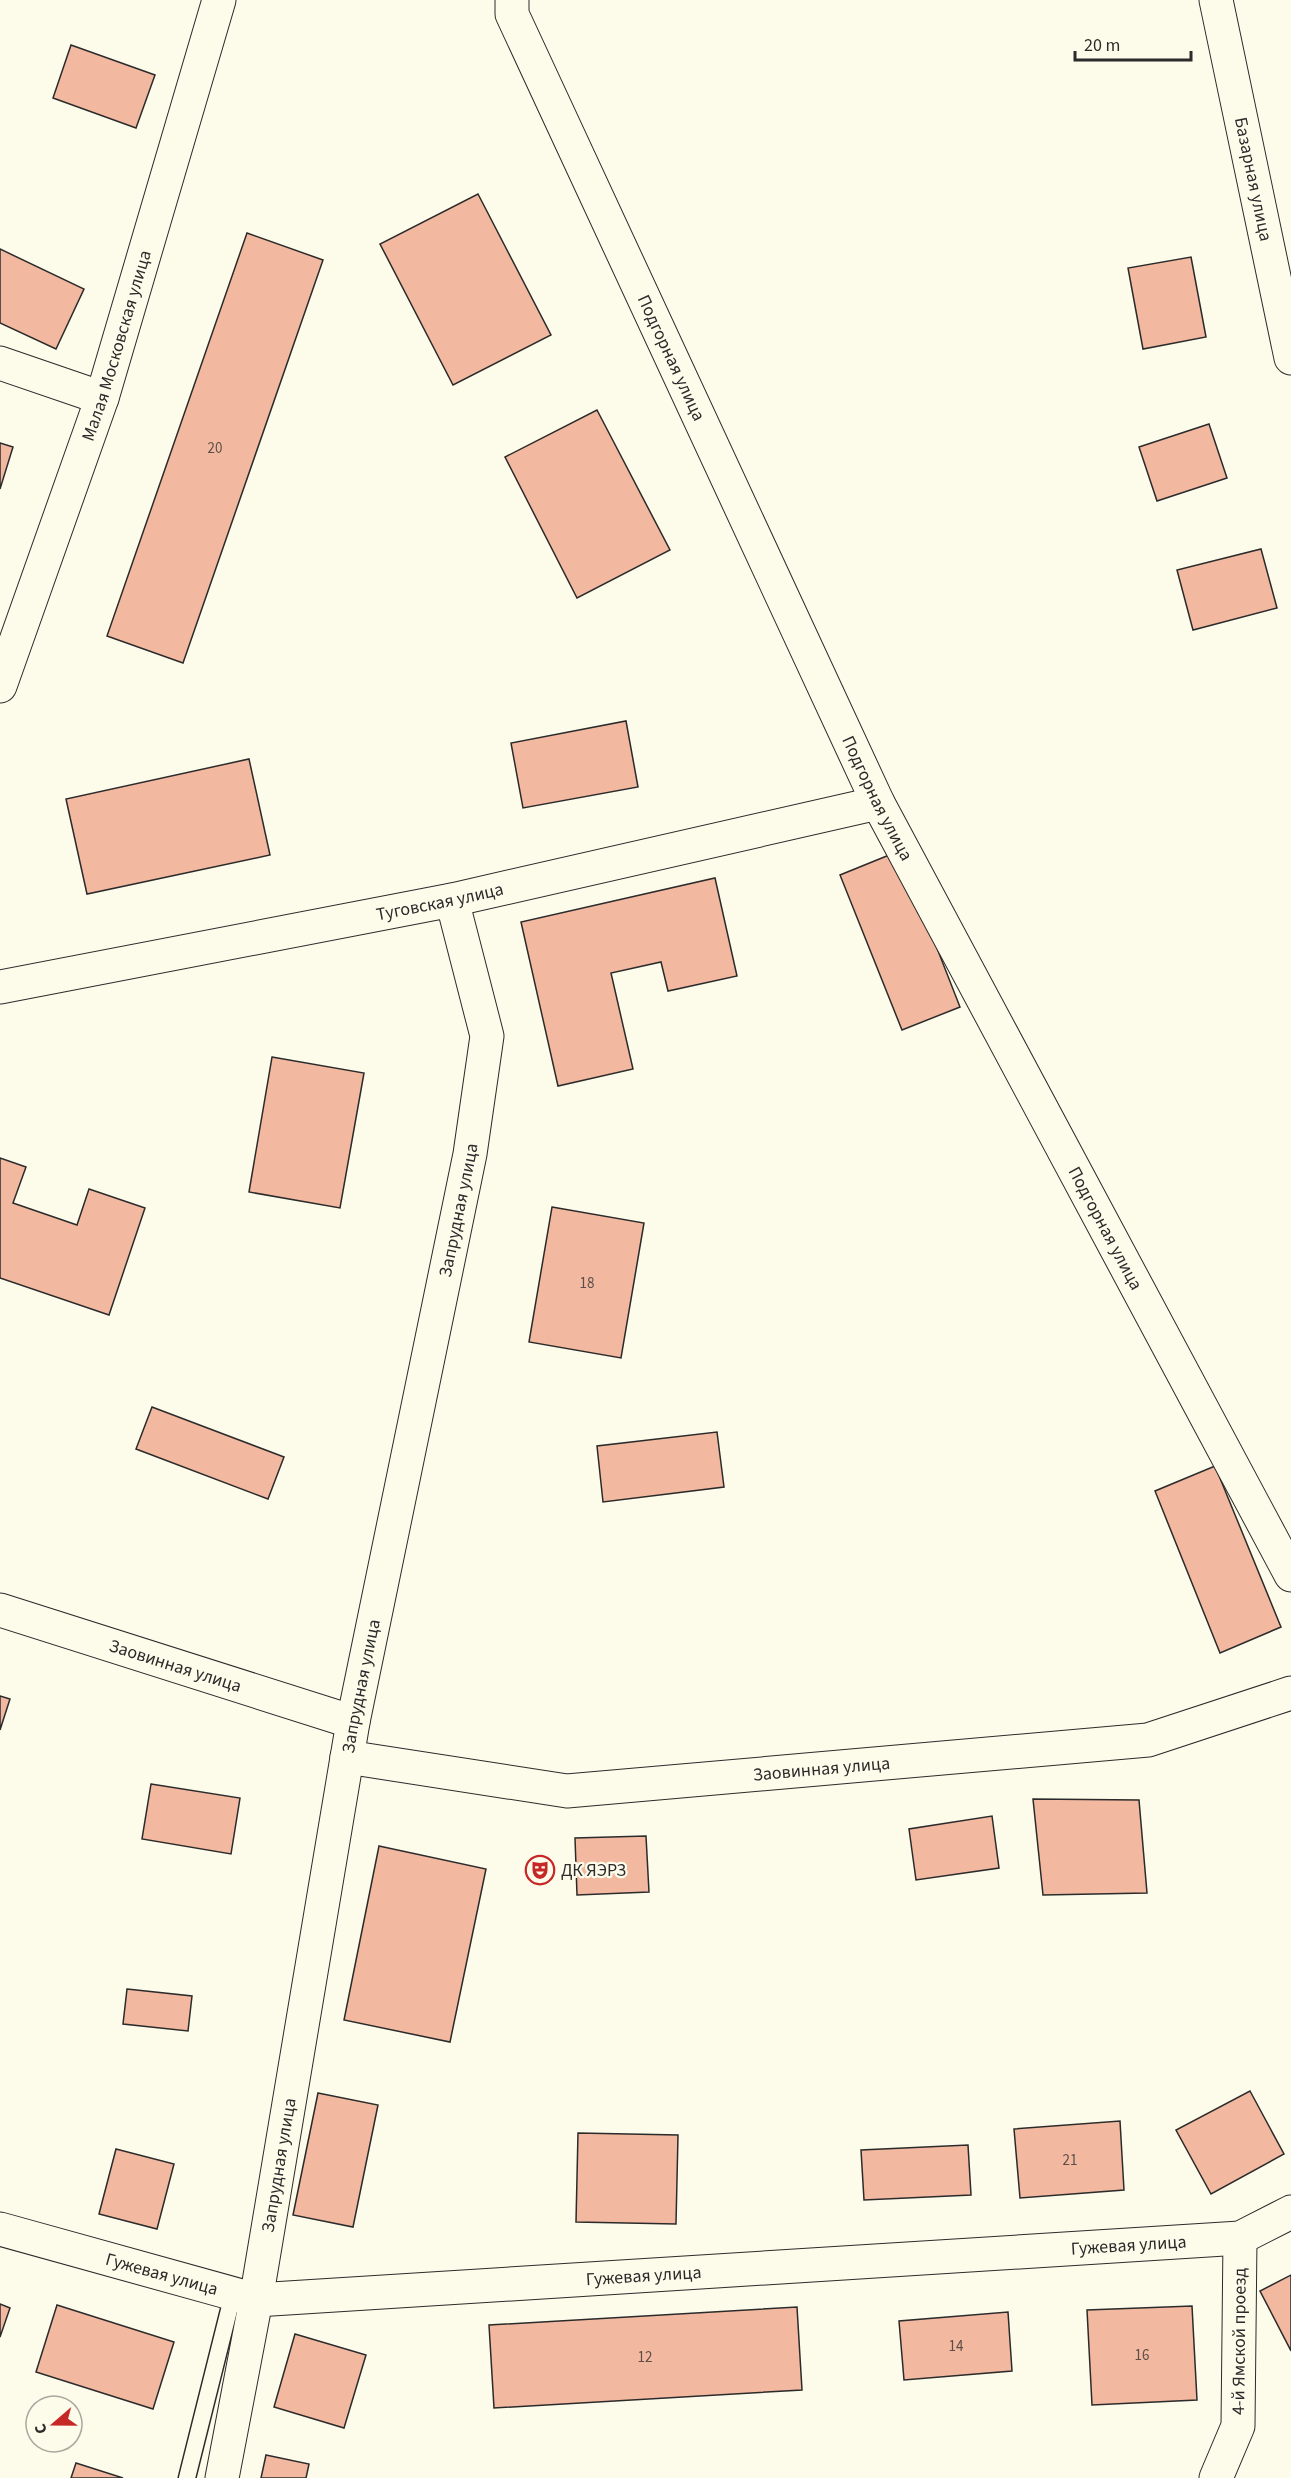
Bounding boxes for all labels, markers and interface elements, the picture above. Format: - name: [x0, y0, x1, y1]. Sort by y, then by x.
- scale bar: [1075, 24, 1190, 62]
- text: 20 m: [1084, 33, 1120, 58]
- street label: Базарная улица: [1228, 115, 1278, 244]
- street label: Малая Московская улица: [76, 247, 158, 445]
- street label: Подгорная улица: [631, 291, 711, 425]
- house number: 20: [208, 438, 222, 459]
- street label: Подгорная улица: [835, 732, 919, 865]
- street label: Туговская улица: [374, 877, 506, 927]
- street label: Запрудная улица: [433, 1142, 484, 1279]
- street label: Подгорная улица: [1062, 1162, 1148, 1295]
- house number: 18: [580, 1273, 594, 1294]
- street label: Запрудная улица: [336, 1617, 387, 1755]
- street label: Заовинная улица: [106, 1633, 245, 1699]
- street label: Заовинная улица: [752, 1751, 891, 1788]
- theatre icon: ДК ЯЭРЗ: [524, 1854, 556, 1886]
- place label: ДК ЯЭРЗ: [561, 1858, 626, 1883]
- street label: Запрудная улица: [256, 2096, 303, 2234]
- house number: 21: [1063, 2150, 1077, 2171]
- street label: Гужевая улица: [1070, 2229, 1187, 2262]
- street label: Гужевая улица: [103, 2247, 221, 2302]
- street label: Гужевая улица: [585, 2260, 702, 2292]
- street label: 4-й Ямской проезд: [1226, 2267, 1253, 2415]
- house number: 14: [949, 2336, 964, 2357]
- house number: 16: [1135, 2345, 1149, 2366]
- house number: 12: [638, 2347, 652, 2368]
- north arrow: [24, 2394, 84, 2454]
- text: С: [29, 2421, 53, 2437]

